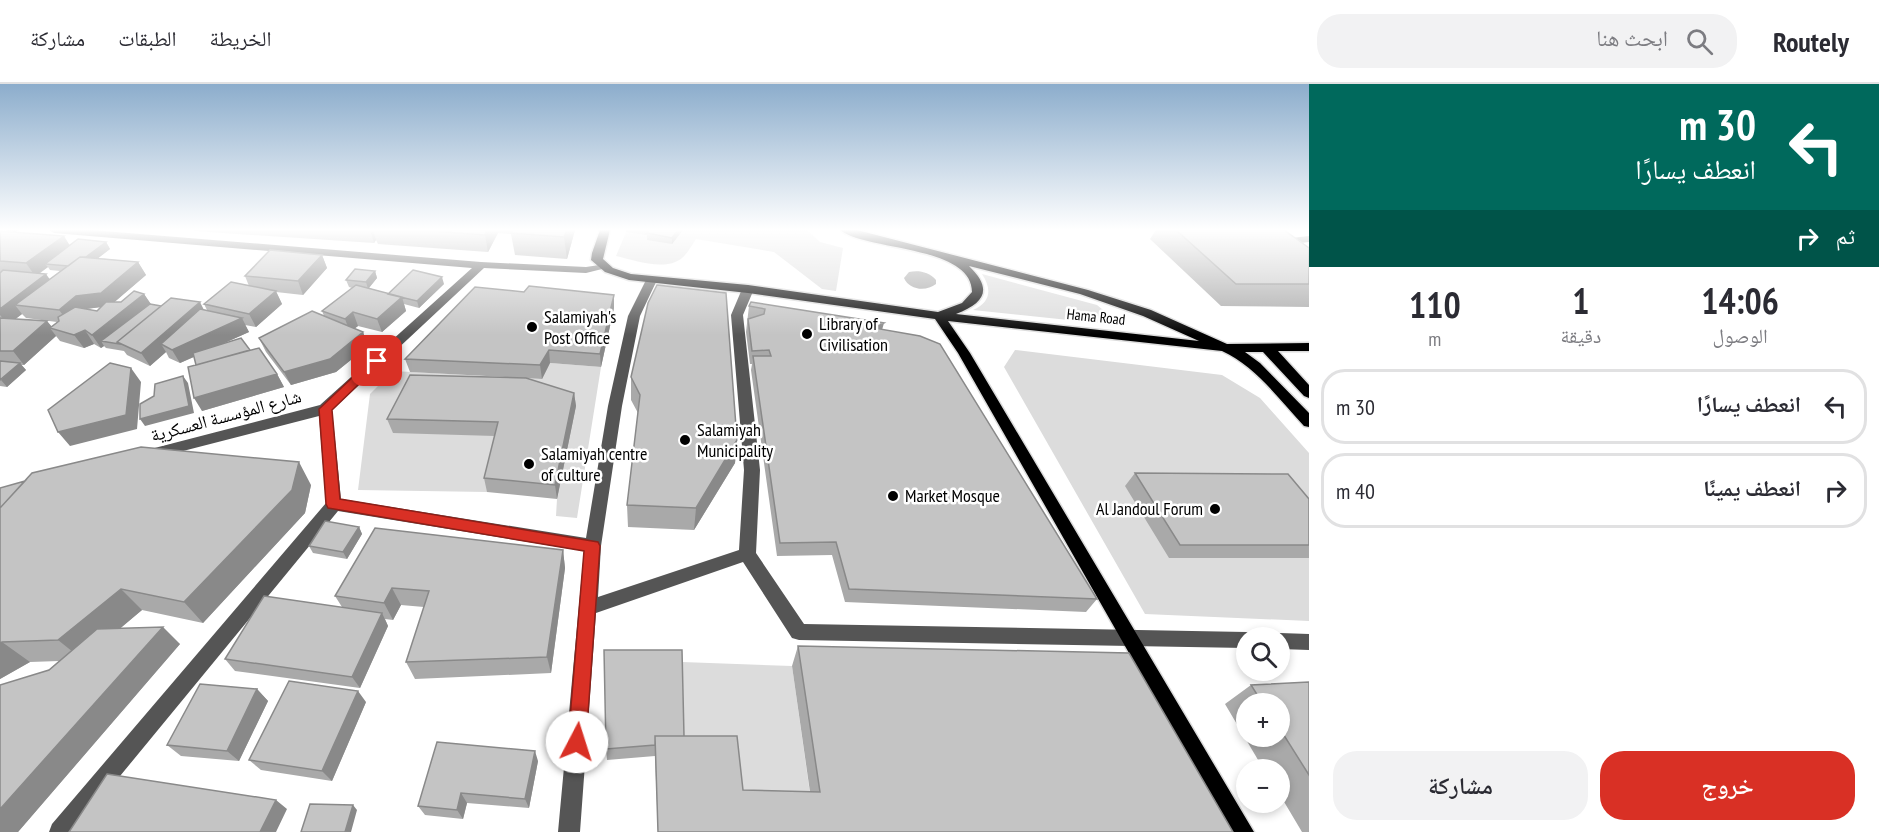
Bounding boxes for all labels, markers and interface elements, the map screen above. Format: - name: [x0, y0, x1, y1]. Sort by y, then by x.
- search box: [1317, 14, 1737, 68]
- text: Routely: [1773, 23, 1849, 60]
- text: ابحث هنا: [1596, 24, 1668, 52]
- text: مشاركة: [30, 25, 85, 52]
- text: الطبقات: [118, 25, 177, 52]
- text: الخريطة: [210, 25, 271, 52]
- icon: search: [1683, 25, 1716, 58]
- text: 30 m: [1679, 97, 1756, 152]
- icon: left: [1777, 108, 1855, 186]
- text: انعطف يسارًا: [1635, 152, 1756, 186]
- icon: right: [1791, 222, 1824, 255]
- text: ثم: [1836, 222, 1855, 250]
- text: 1: [1572, 277, 1589, 324]
- text: 14:06: [1701, 277, 1779, 324]
- text: 110: [1409, 281, 1461, 328]
- street label: Hama Road: [1066, 304, 1126, 329]
- place label: Salamiyah's Post Office: [544, 305, 616, 349]
- place label: Library of Civilisation: [819, 312, 888, 356]
- marker: Salamiyah's Post Office: [525, 320, 539, 334]
- text: دقيقة: [1561, 323, 1601, 349]
- text: الوصول: [1712, 323, 1768, 349]
- text: m: [1428, 326, 1441, 352]
- marker: Library of Civilisation: [800, 327, 814, 341]
- pin: [351, 335, 402, 386]
- icon: arrive: [360, 344, 393, 377]
- street label: شارع المؤسسة العسكرية: [148, 384, 304, 447]
- text: انعطف يسارًا: [1697, 390, 1801, 418]
- icon: left: [1819, 390, 1852, 423]
- text: 30 m: [1336, 393, 1375, 421]
- place label: Salamiyah Municipality: [697, 418, 773, 462]
- marker: Salamiyah Municipality: [678, 433, 692, 447]
- place label: Salamiyah centre of culture: [541, 442, 647, 486]
- marker: Salamiyah centre of culture: [522, 457, 536, 471]
- text: انعطف يمينًا: [1703, 474, 1801, 502]
- icon: right: [1819, 474, 1852, 507]
- text: 40 m: [1336, 477, 1375, 505]
- place label: Market Mosque: [905, 484, 1000, 507]
- marker: Market Mosque: [886, 489, 900, 503]
- place label: Al Jandoul Forum: [1096, 497, 1203, 520]
- marker: Al Jandoul Forum: [1208, 502, 1222, 516]
- map controls: [1236, 627, 1290, 813]
- button: search: [1236, 627, 1290, 681]
- button: +: [1236, 693, 1290, 747]
- position arrow: [545, 710, 609, 774]
- button: مشاركة: [1333, 751, 1588, 820]
- button: خروج: [1600, 751, 1855, 820]
- button: −: [1236, 759, 1290, 813]

